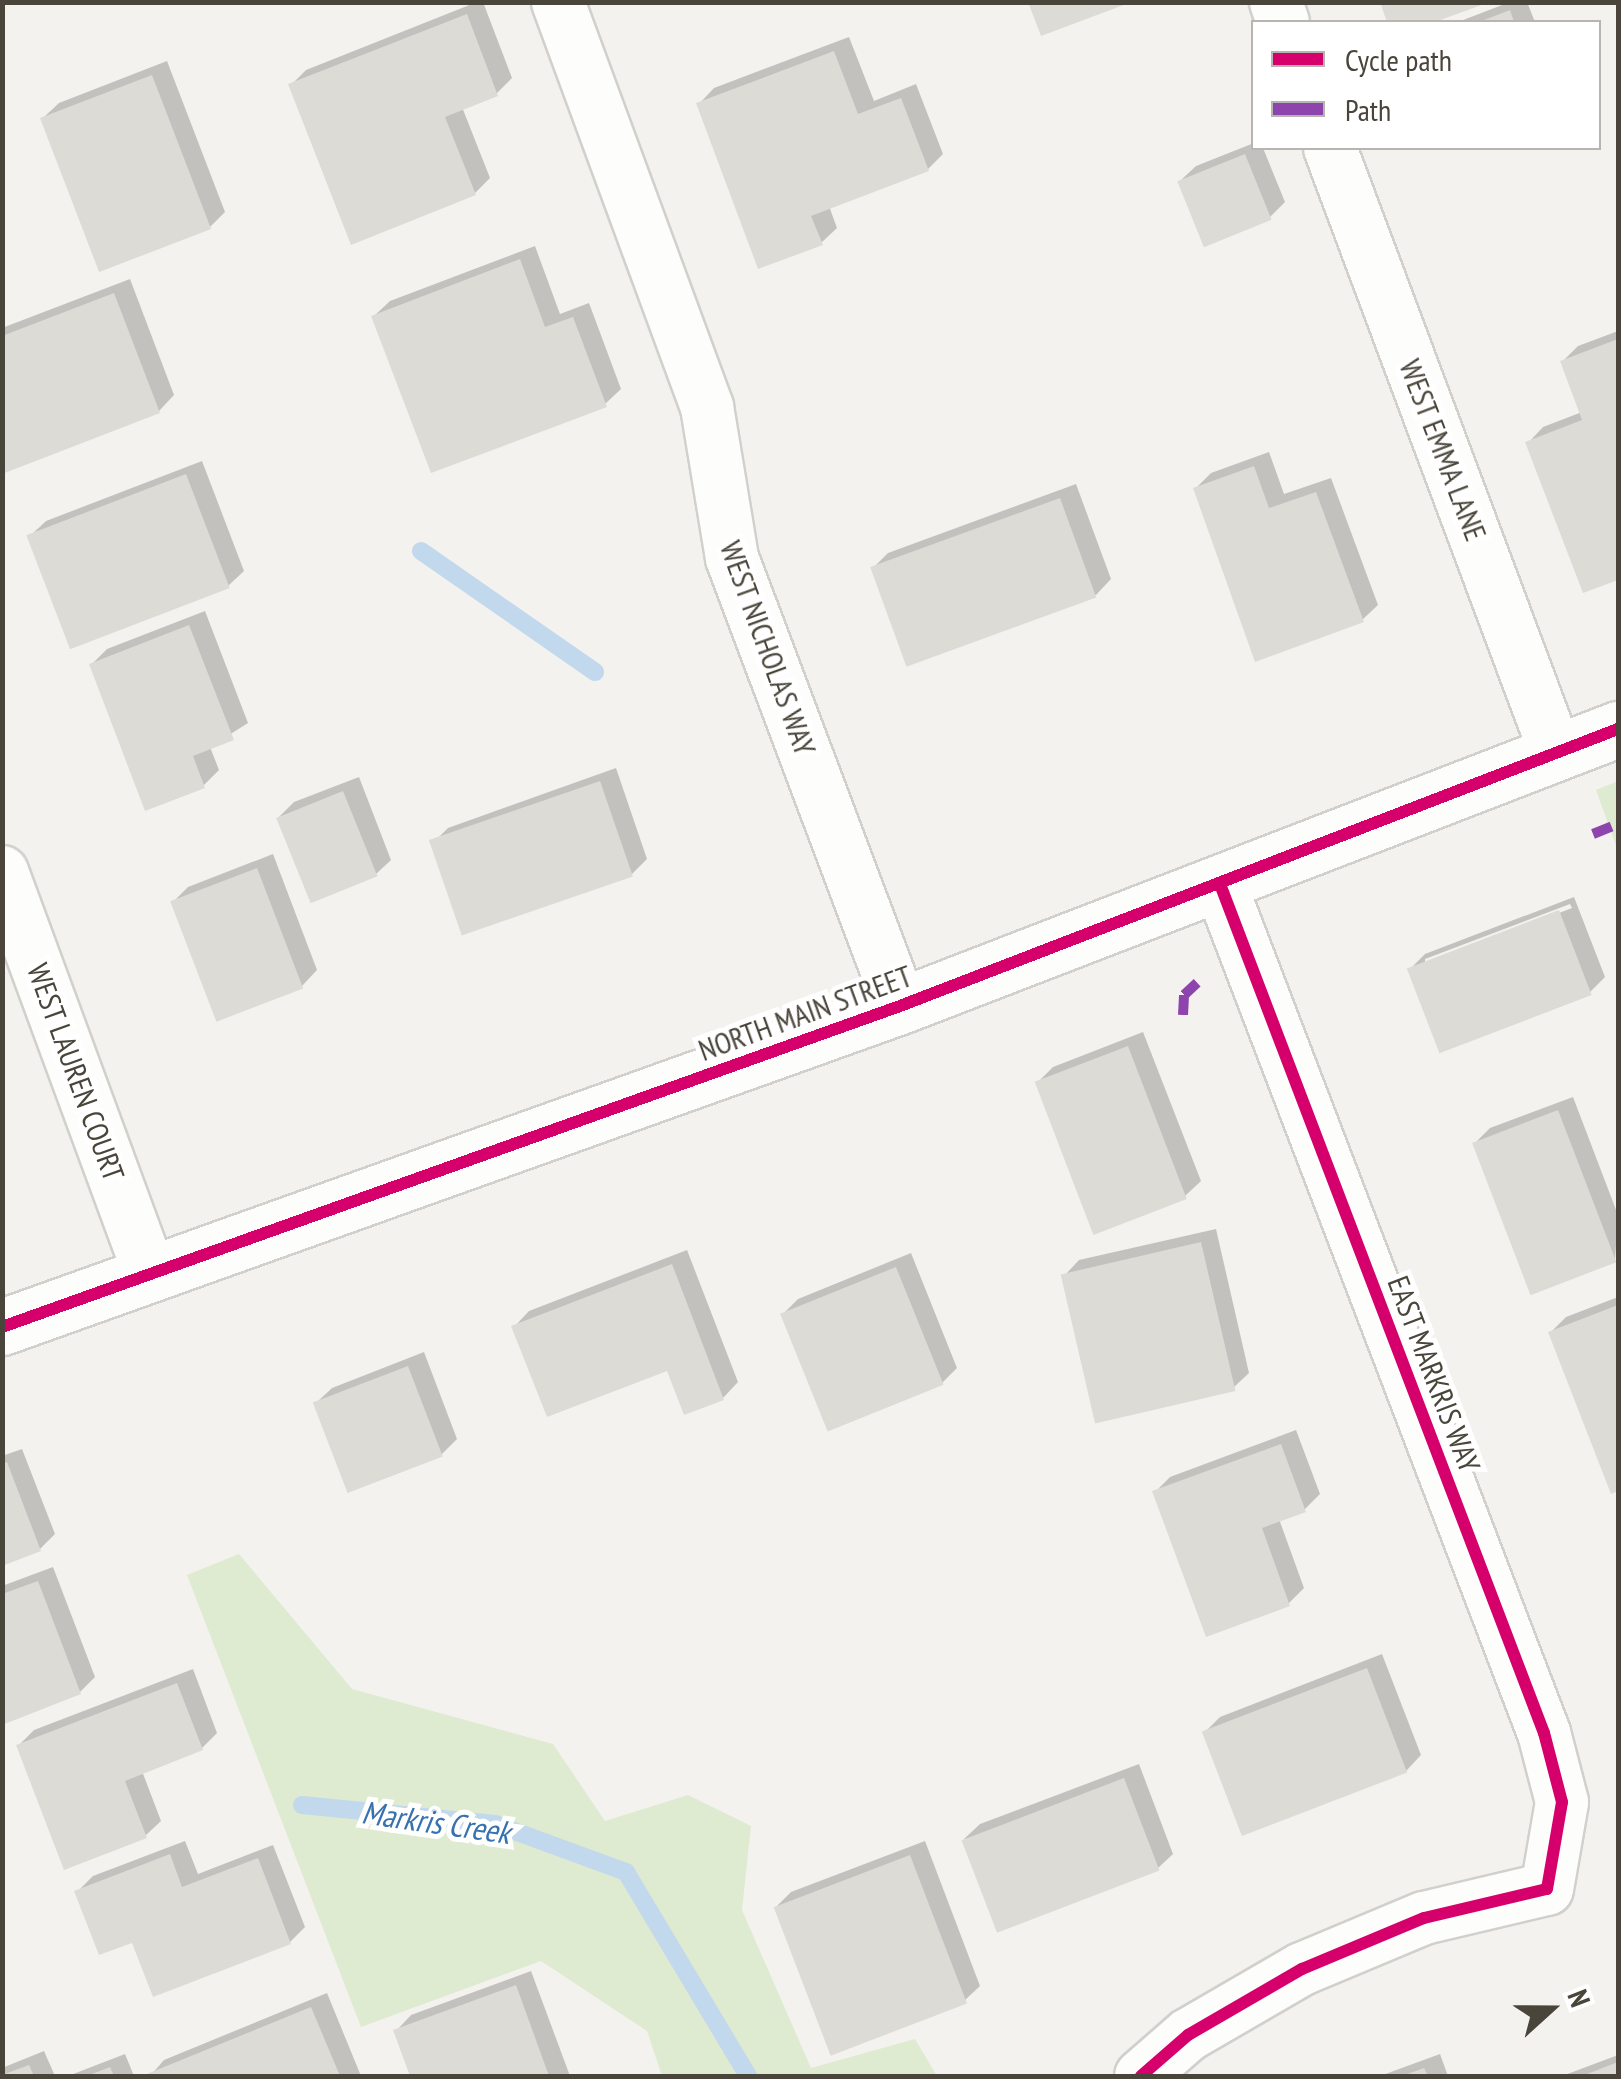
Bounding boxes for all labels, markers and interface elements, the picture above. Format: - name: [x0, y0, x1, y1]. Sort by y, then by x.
- legend: [1251, 20, 1601, 150]
- text: Cycle path: [1345, 40, 1452, 79]
- text: Path: [1345, 90, 1391, 129]
- street label: WEST EMMA LANE: [1392, 353, 1494, 547]
- street label: WEST NICHOLAS WAY: [712, 535, 824, 761]
- street label: WEST LAUREN COURT: [20, 958, 132, 1186]
- street label: NORTH MAIN STREET: [694, 958, 916, 1068]
- street label: EAST MARKRIS WAY: [1380, 1270, 1488, 1478]
- water label: Markris Creek: [359, 1793, 513, 1851]
- north arrow: [1501, 1959, 1601, 2059]
- text: N: [1559, 1984, 1599, 2012]

